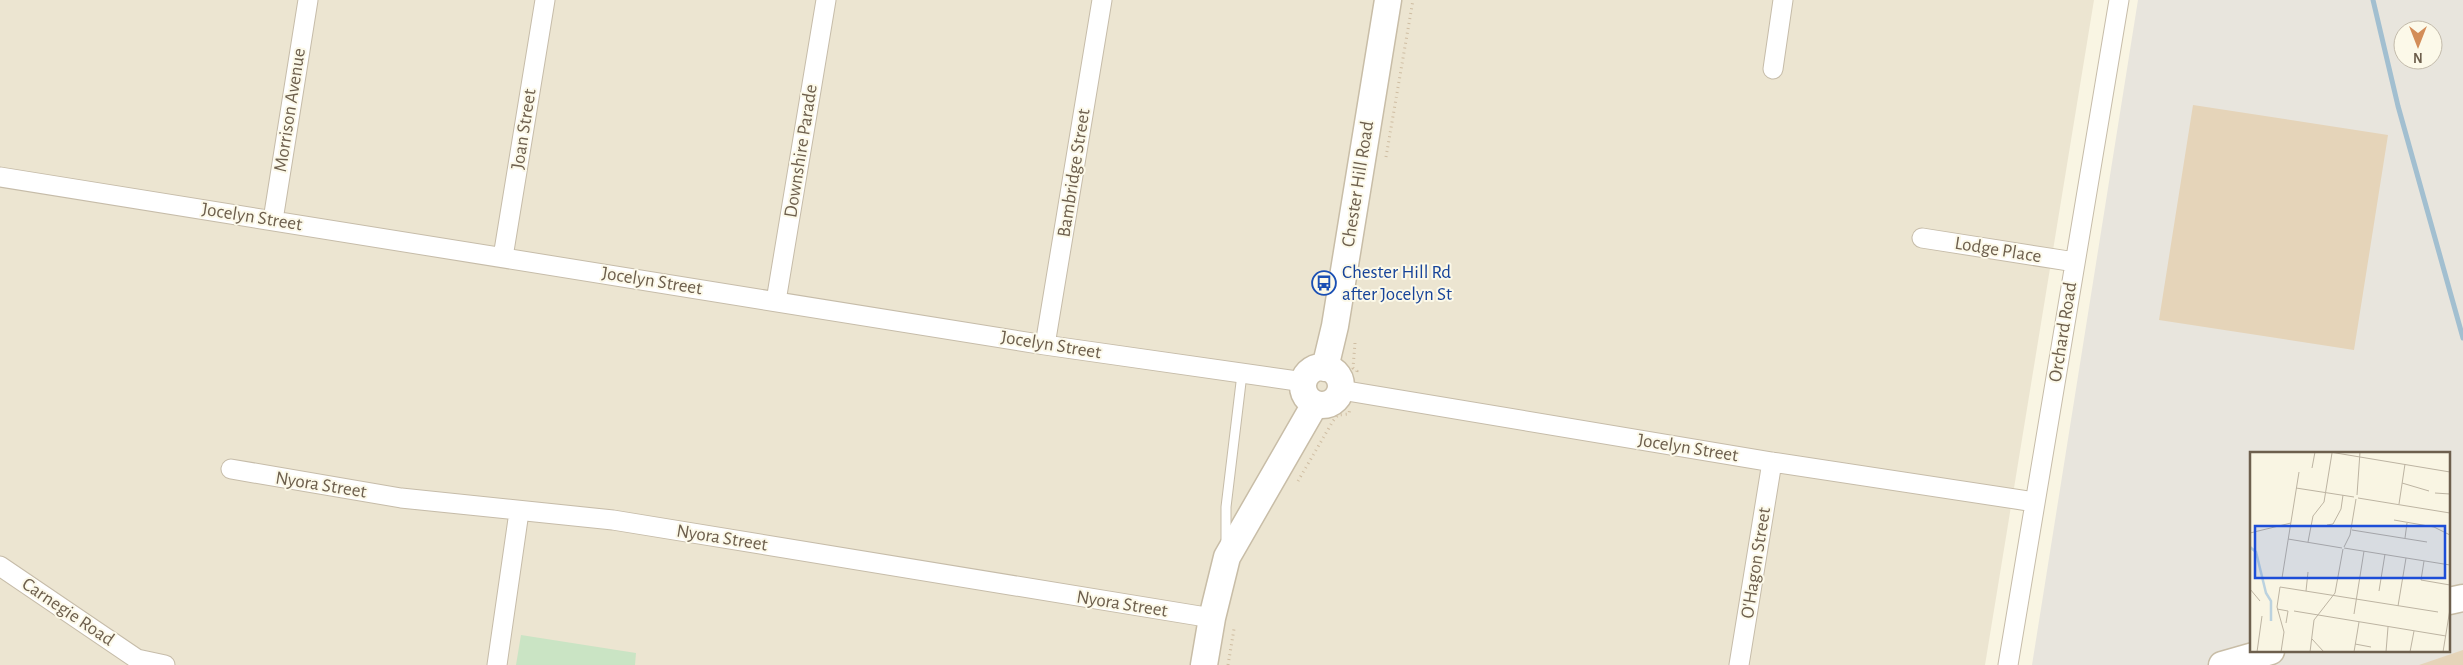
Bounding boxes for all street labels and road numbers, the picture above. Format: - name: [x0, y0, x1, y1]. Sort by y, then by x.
- street label: Morrison Avenue: [271, 47, 309, 173]
- street label: Downshire Parade: [781, 83, 821, 219]
- street label: Joan Street: [508, 87, 540, 171]
- street label: Bambridge Street: [1054, 107, 1094, 239]
- street label: Chester Hill Road: [1339, 120, 1377, 248]
- street label: Jocelyn Street: [200, 200, 304, 234]
- street label: Lodge Place: [1953, 234, 2043, 266]
- street label: Jocelyn Street: [600, 264, 704, 298]
- street label: Orchard Road: [2046, 281, 2080, 383]
- street label: Jocelyn Street: [999, 328, 1103, 362]
- street label: Jocelyn Street: [1636, 431, 1740, 465]
- street label: Nyora Street: [274, 468, 368, 502]
- street label: O'Hagon Street: [1738, 506, 1774, 620]
- street label: Nyora Street: [675, 521, 769, 555]
- street label: Carnegie Road: [19, 574, 118, 650]
- street label: Nyora Street: [1075, 587, 1169, 621]

